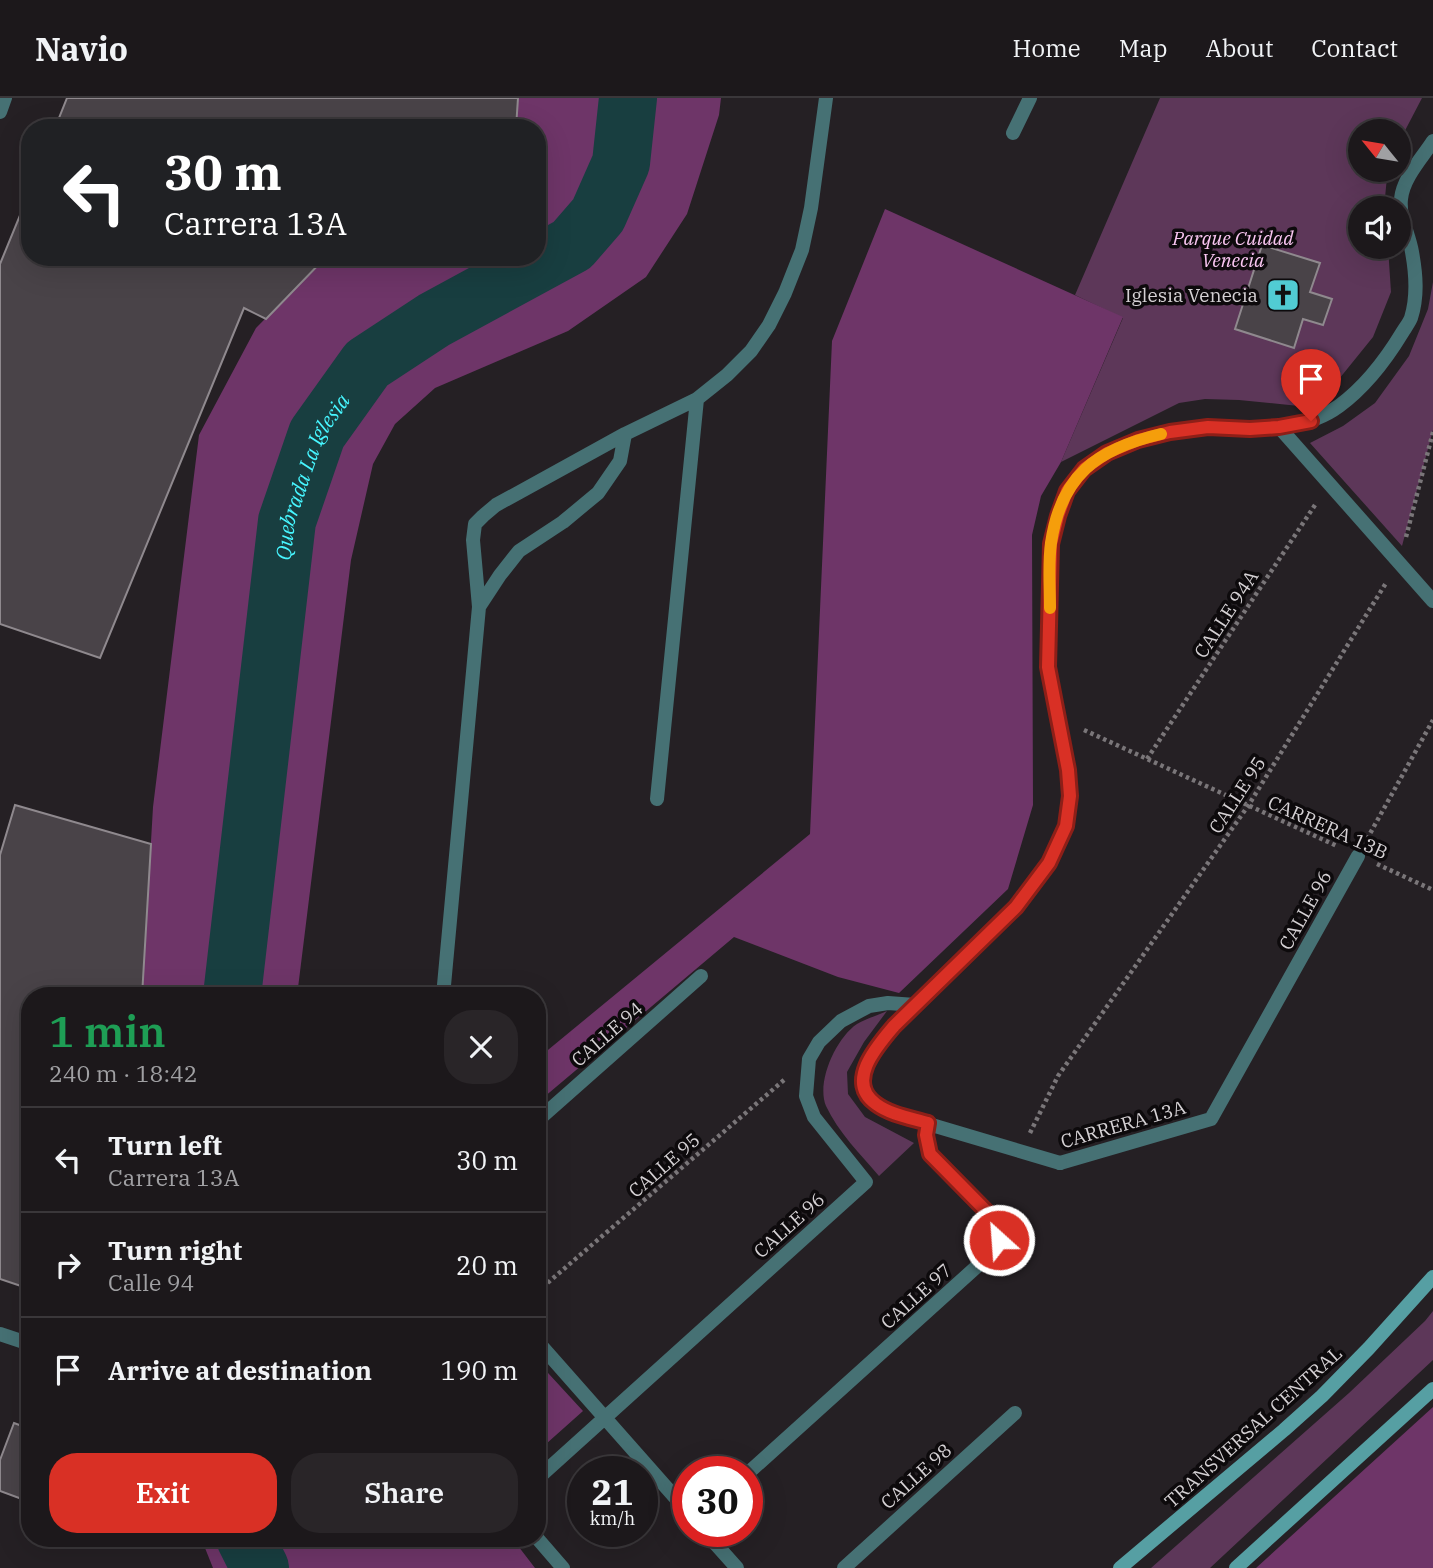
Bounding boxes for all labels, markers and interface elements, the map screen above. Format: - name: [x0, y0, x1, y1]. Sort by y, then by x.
- text: Navio: [35, 27, 128, 70]
- text: Home: [1013, 32, 1081, 64]
- text: Map: [1119, 32, 1167, 64]
- text: About: [1205, 32, 1273, 64]
- text: Contact: [1311, 32, 1398, 64]
- north arrow: [1348, 119, 1410, 182]
- map controls: [1348, 119, 1411, 259]
- text: 30 m: [164, 140, 282, 203]
- icon: left: [49, 147, 140, 238]
- button: sound: [1348, 196, 1411, 259]
- text: Carrera 13A: [164, 202, 347, 244]
- park label: Parque Cuidad Venecia: [1172, 226, 1294, 272]
- church icon: Iglesia Venecia: [1264, 276, 1302, 314]
- place label: Iglesia Venecia: [1125, 283, 1258, 307]
- pin: [1281, 349, 1341, 421]
- icon: arrive: [1292, 360, 1330, 398]
- water label: Quebrada La Iglesia: [269, 387, 356, 562]
- street label: CALLE 94A: [1189, 565, 1263, 663]
- street label: CALLE 95: [1203, 752, 1271, 838]
- street label: CARRERA 13B: [1264, 790, 1392, 864]
- street label: CALLE 96: [1273, 866, 1337, 954]
- street label: CALLE 94: [566, 996, 648, 1072]
- text: 1 min: [49, 1004, 166, 1059]
- button: close: [444, 1010, 518, 1084]
- text: 240 m · 18:42: [49, 1058, 198, 1088]
- street label: CARRERA 13A: [1058, 1095, 1188, 1153]
- street label: CALLE 95: [623, 1127, 705, 1203]
- text: Turn left: [108, 1128, 222, 1162]
- icon: left: [49, 1141, 87, 1179]
- text: 30 m: [456, 1143, 518, 1177]
- text: Carrera 13A: [108, 1162, 239, 1192]
- street label: CALLE 96: [749, 1187, 829, 1263]
- position arrow: [962, 1203, 1036, 1277]
- text: Turn right: [108, 1233, 242, 1267]
- icon: right: [49, 1246, 87, 1284]
- text: 20 m: [456, 1248, 518, 1282]
- street label: CALLE 97: [876, 1258, 956, 1334]
- text: Calle 94: [108, 1267, 194, 1297]
- street label: TRANSVERSAL CENTRAL: [1159, 1341, 1347, 1513]
- icon: arrive: [49, 1351, 87, 1389]
- text: Arrive at destination: [108, 1353, 372, 1387]
- text: 190 m: [440, 1353, 518, 1387]
- street label: CALLE 98: [876, 1438, 956, 1514]
- button: Exit: [49, 1453, 277, 1533]
- button: Share: [291, 1453, 518, 1533]
- speed limit sign: 30: [672, 1456, 763, 1547]
- text: 21: [591, 1469, 634, 1515]
- text: km/h: [590, 1507, 635, 1530]

